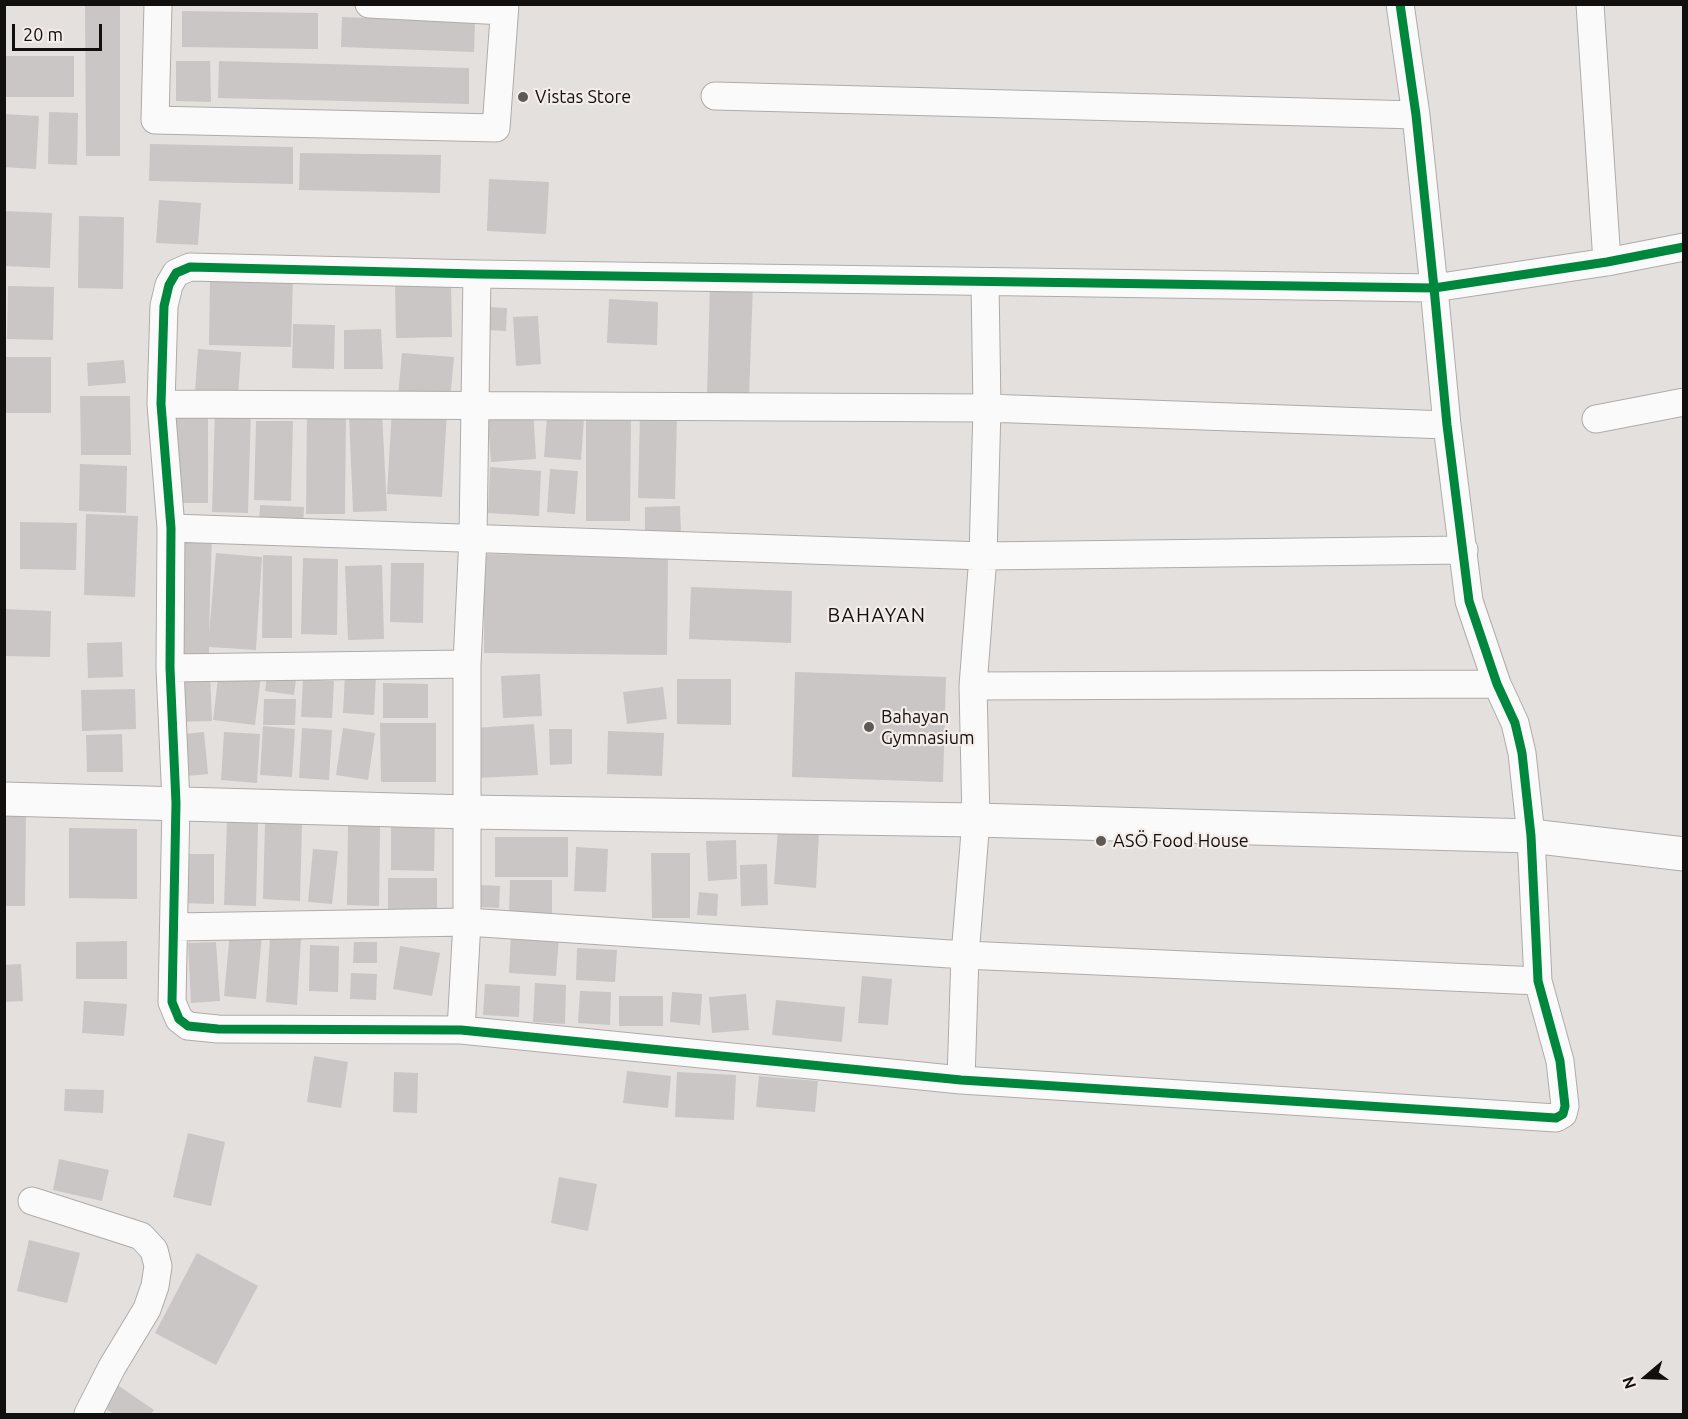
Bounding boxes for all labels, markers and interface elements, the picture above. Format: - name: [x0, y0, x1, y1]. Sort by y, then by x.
- scale bar: [15, 12, 105, 50]
- text: 20 m: [23, 24, 63, 44]
- place label: Vistas Store: [535, 86, 631, 108]
- marker: Vistas Store: [516, 90, 530, 104]
- district label: BAHAYAN: [827, 603, 927, 627]
- place label: Bahayan Gymnasium: [881, 706, 975, 748]
- marker: Bahayan Gymnasium: [862, 720, 876, 734]
- place label: ASÖ Food House: [1113, 830, 1249, 852]
- marker: ASÖ Food House: [1094, 834, 1108, 848]
- north arrow: [1616, 1347, 1676, 1407]
- text: N: [1619, 1374, 1639, 1391]

